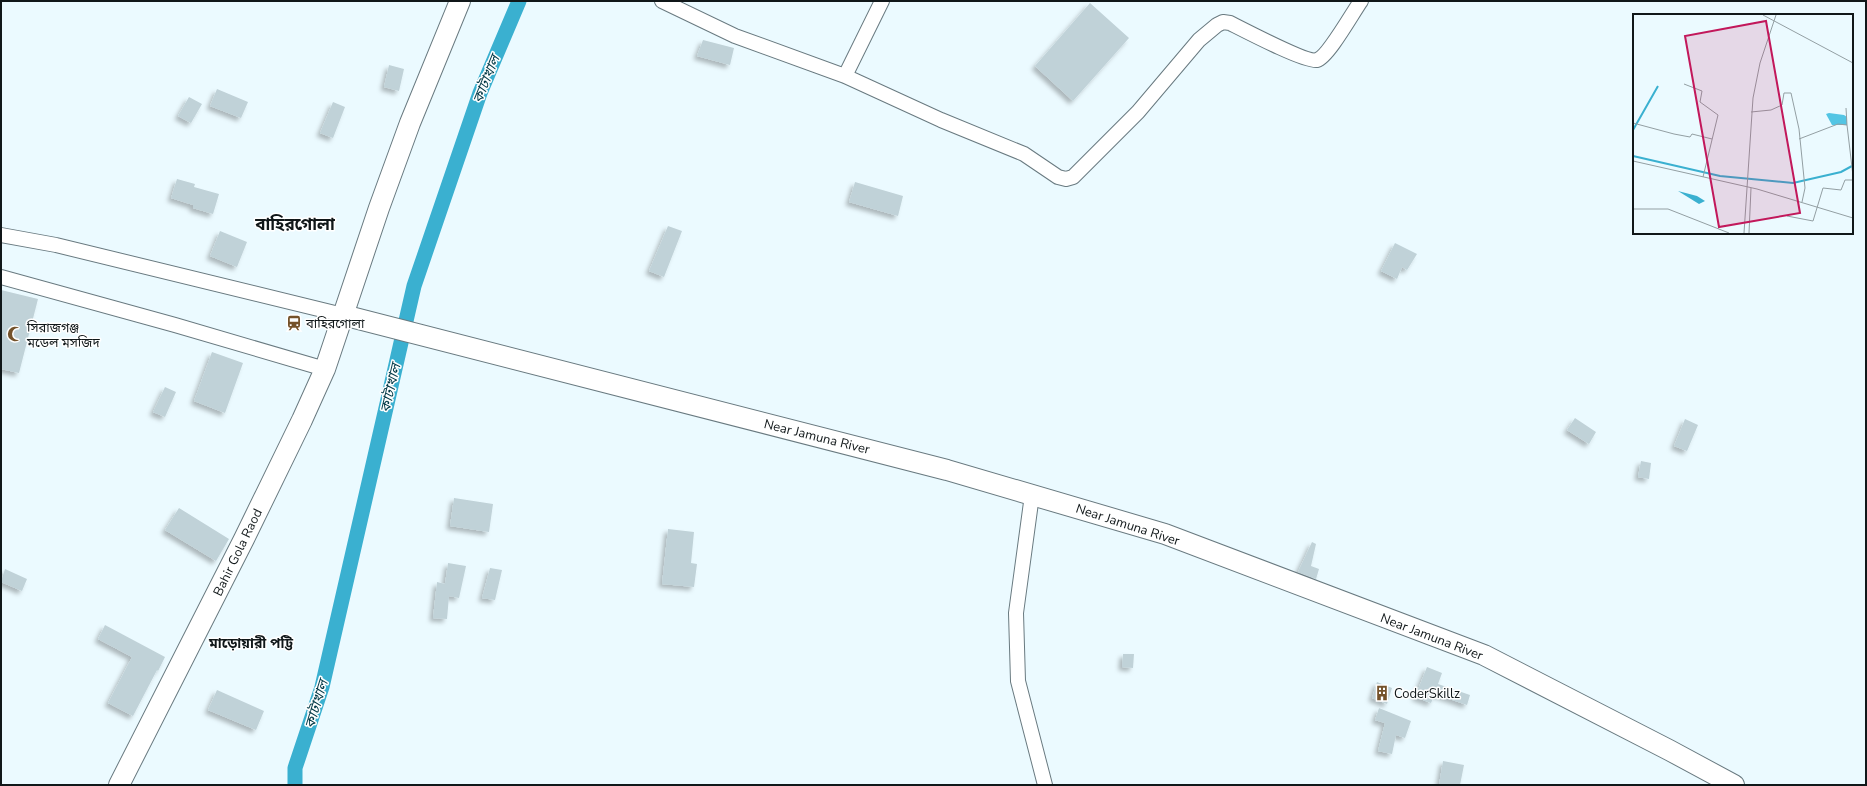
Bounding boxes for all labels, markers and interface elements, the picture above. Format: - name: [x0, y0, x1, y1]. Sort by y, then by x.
- inset map: [1633, 14, 1853, 234]
- water label: কাটাখাল: [468, 50, 506, 106]
- district label: বাহিরগোলা: [254, 213, 335, 236]
- station icon: বাহিরগোলা: [285, 314, 303, 332]
- place label: বাহিরগোলা: [305, 315, 365, 333]
- place label: সিরাজগঞ্জ মডেল মসজিদ: [26, 319, 100, 352]
- mosque icon: সিরাজগঞ্জ মডেল মসজিদ: [6, 325, 24, 343]
- water label: কাটাখাল: [376, 359, 406, 414]
- street label: Near Jamuna River: [762, 415, 872, 459]
- street label: Near Jamuna River: [1073, 500, 1182, 550]
- street label: Bahir Gola Raod: [209, 506, 267, 599]
- street label: Near Jamuna River: [1378, 609, 1486, 665]
- district label: মাড়োয়ারী পট্টি: [208, 634, 293, 653]
- water label: কাটাখাল: [300, 675, 334, 731]
- building icon: CoderSkillz: [1373, 684, 1391, 702]
- place label: CoderSkillz: [1394, 685, 1460, 703]

